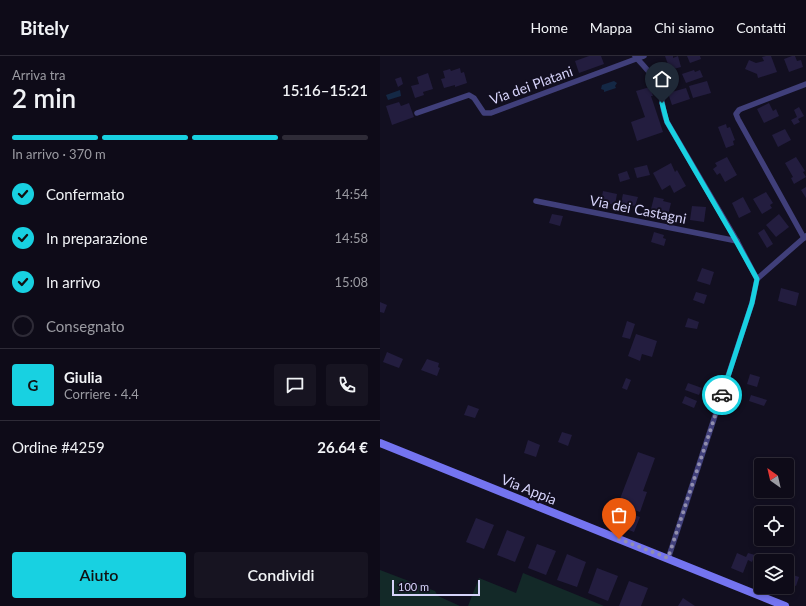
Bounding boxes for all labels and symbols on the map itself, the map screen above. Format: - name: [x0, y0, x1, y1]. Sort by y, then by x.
- street label: Via dei Platani: [487, 62, 575, 108]
- pin: [645, 62, 679, 103]
- street label: Via dei Castagni: [588, 191, 688, 227]
- courier: [702, 375, 742, 415]
- north arrow: [754, 458, 794, 498]
- street label: Via Appia: [499, 470, 559, 508]
- pin: [602, 498, 636, 539]
- scale bar: [392, 578, 480, 597]

